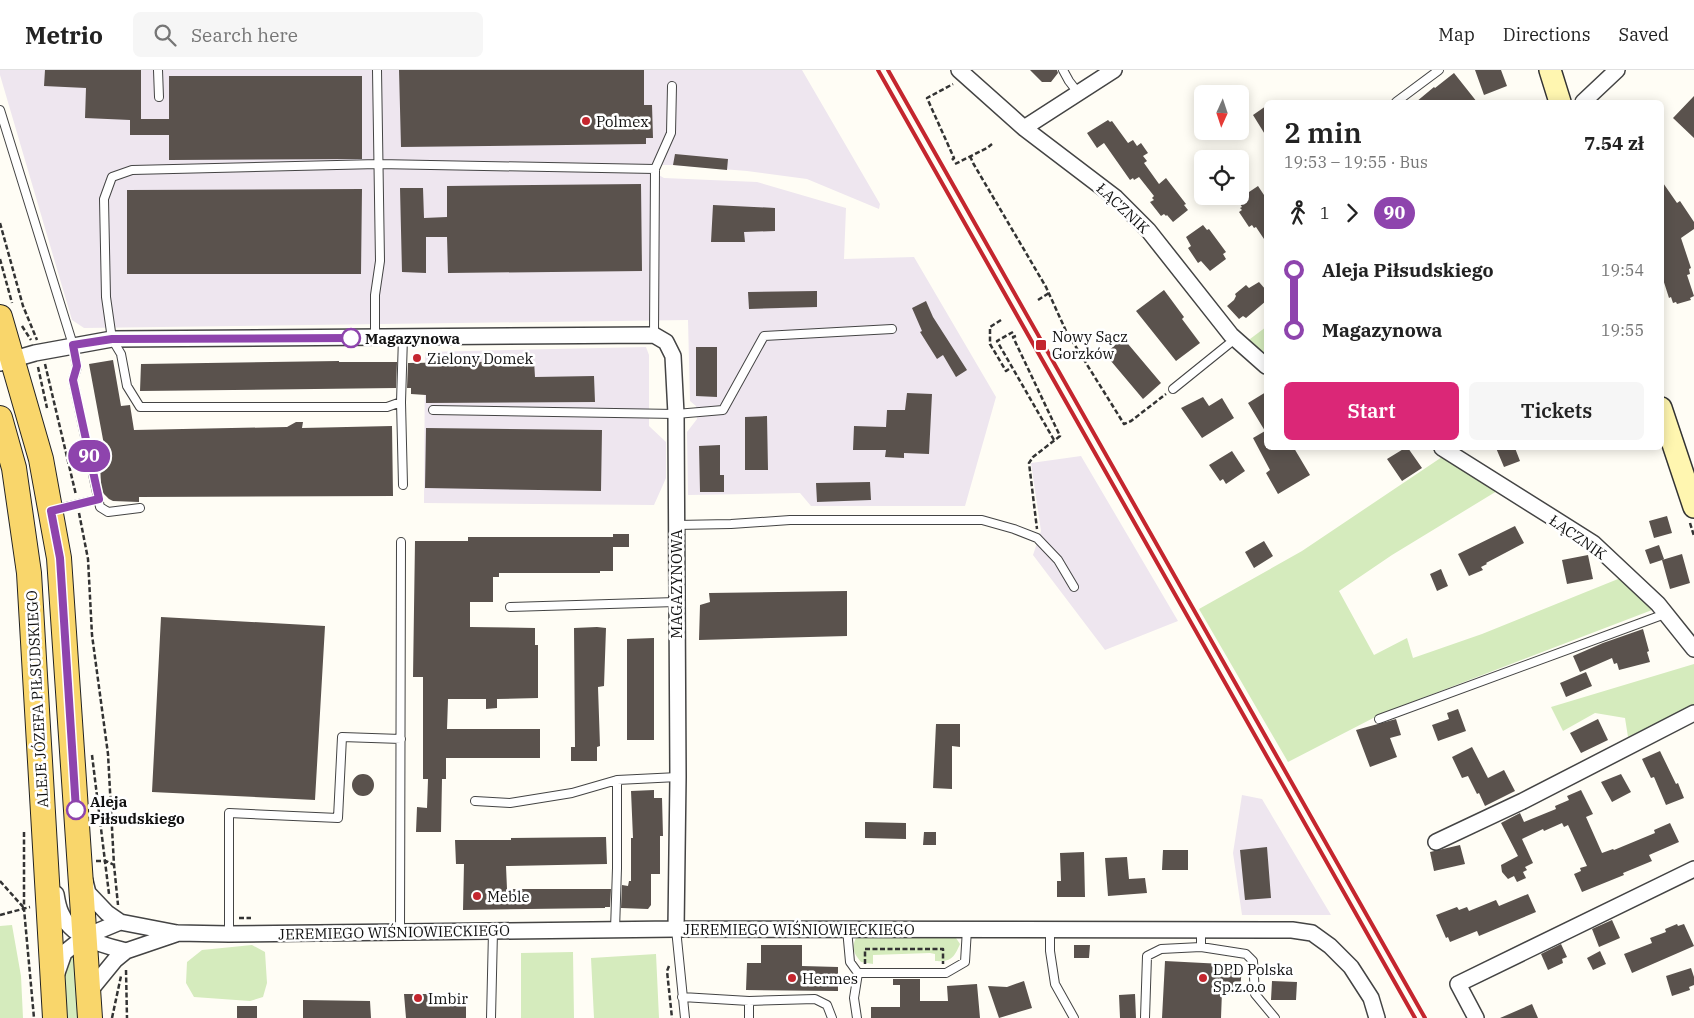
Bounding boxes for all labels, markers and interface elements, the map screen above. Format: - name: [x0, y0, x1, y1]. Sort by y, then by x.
- search box: [133, 12, 483, 57]
- text: Metrio: [25, 19, 103, 51]
- icon: search: [151, 21, 179, 49]
- text: Search here: [191, 23, 298, 47]
- text: Map: [1438, 23, 1475, 46]
- text: Directions: [1503, 23, 1591, 46]
- text: Saved: [1619, 23, 1669, 46]
- north arrow: [1194, 85, 1249, 140]
- map controls: [1194, 85, 1249, 205]
- place label: Polmex: [596, 112, 649, 131]
- text: 2 min: [1284, 114, 1362, 151]
- marker: Polmex: [580, 115, 592, 127]
- text: 7.54 zł: [1584, 131, 1644, 155]
- button: locate: [1194, 150, 1249, 205]
- text: 19:53 – 19:55 · Bus: [1284, 152, 1428, 172]
- street label: ŁĄCZNIK: [1093, 179, 1154, 238]
- icon: walk: [1284, 199, 1312, 227]
- icon: forward: [1338, 199, 1366, 227]
- text: 90: [1384, 201, 1405, 224]
- text: 1: [1320, 203, 1330, 223]
- text: Aleja Piłsudskiego: [1322, 258, 1494, 282]
- text: 19:54: [1601, 260, 1644, 280]
- text: Magazynowa: [1322, 318, 1442, 342]
- text: 19:55: [1601, 320, 1644, 340]
- place label: Nowy Sącz Gorzków: [1052, 327, 1128, 363]
- marker: Magazynowa: [341, 328, 361, 348]
- place label: Magazynowa: [365, 329, 461, 348]
- marker: Nowy Sącz Gorzków: [1034, 338, 1048, 352]
- place label: Zielony Domek: [427, 349, 534, 368]
- marker: Zielony Domek: [411, 352, 423, 364]
- button: Start: [1284, 382, 1459, 440]
- button: Tickets: [1469, 382, 1644, 440]
- line badge: 90: [66, 440, 112, 472]
- text: 90: [78, 444, 100, 467]
- street label: ŁĄCZNIK: [1546, 510, 1611, 564]
- street label: MAGAZYNOWA: [667, 529, 686, 639]
- street label: ALEJE JÓZEFA PIŁSUDSKIEGO: [22, 590, 52, 808]
- place label: Aleja Piłsudskiego: [90, 792, 185, 828]
- marker: Aleja Piłsudskiego: [66, 800, 86, 820]
- place label: Meble: [487, 887, 530, 906]
- marker: Meble: [471, 890, 483, 902]
- street label: JEREMIEGO WIŚNIOWIECKIEGO: [278, 920, 510, 944]
- street label: JEREMIEGO WIŚNIOWIECKIEGO: [683, 920, 915, 939]
- place label: DPD Polska Sp.z.o.o: [1213, 960, 1293, 996]
- place label: Hermes: [802, 969, 858, 988]
- marker: Hermes: [786, 972, 798, 984]
- marker: DPD Polska Sp.z.o.o: [1197, 972, 1209, 984]
- place label: Imbir: [428, 989, 468, 1008]
- marker: Imbir: [412, 992, 424, 1004]

